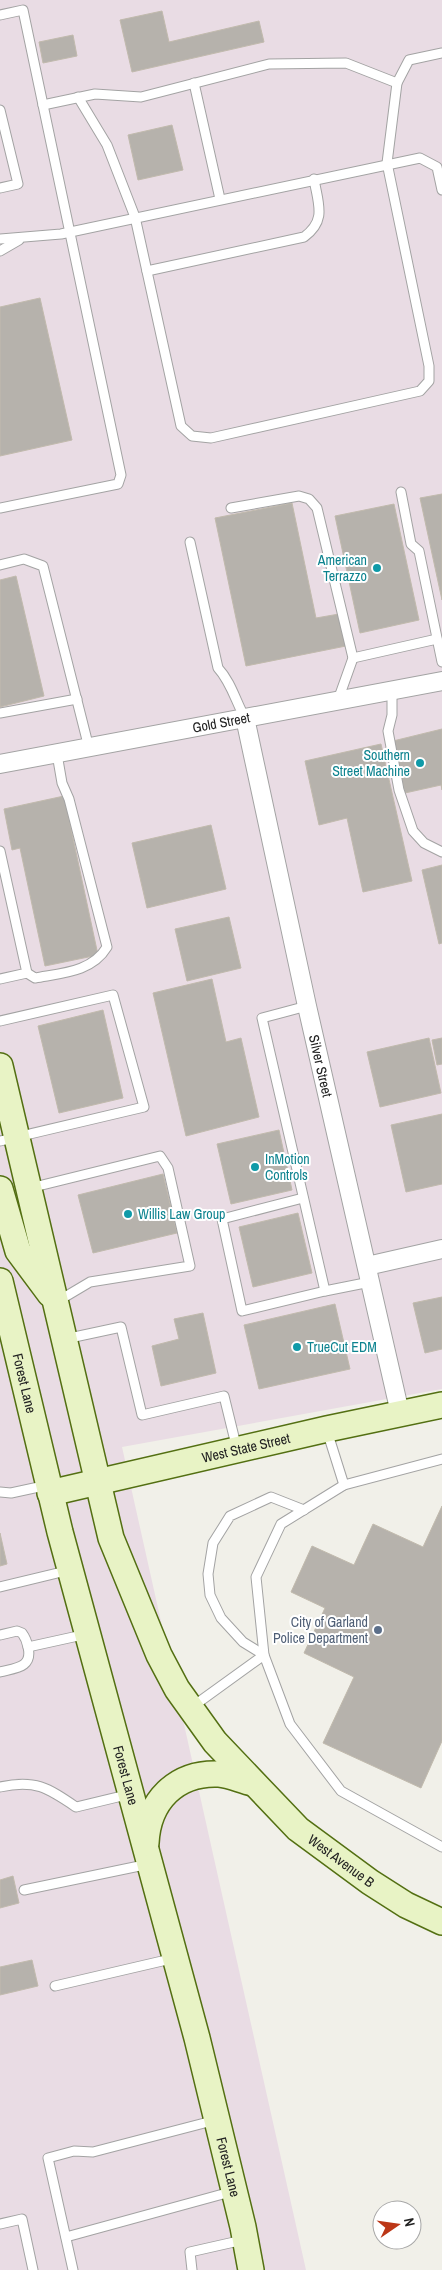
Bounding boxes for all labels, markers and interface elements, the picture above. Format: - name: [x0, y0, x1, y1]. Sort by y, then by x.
- place label: American Terrazzo: [317, 551, 367, 585]
- marker: American Terrazzo: [371, 562, 383, 574]
- street label: Gold Street: [191, 708, 251, 737]
- place label: Southern Street Machine: [332, 746, 410, 780]
- marker: Southern Street Machine: [414, 757, 426, 769]
- street label: Silver Street: [305, 1033, 337, 1099]
- place label: InMotion Controls: [265, 1150, 310, 1184]
- marker: InMotion Controls: [249, 1161, 261, 1173]
- place label: Willis Law Group: [138, 1205, 225, 1223]
- marker: Willis Law Group: [122, 1208, 134, 1220]
- place label: TrueCut EDM: [307, 1338, 377, 1356]
- marker: TrueCut EDM: [291, 1341, 303, 1353]
- street label: Forest Lane: [9, 1351, 40, 1415]
- street label: West State Street: [200, 1429, 292, 1467]
- place label: City of Garland Police Department: [273, 1613, 368, 1647]
- marker: City of Garland Police Department: [372, 1624, 384, 1636]
- street label: Forest Lane: [109, 1743, 142, 1807]
- street label: West Avenue B: [304, 1830, 378, 1891]
- street label: Forest Lane: [212, 2135, 244, 2199]
- north arrow: [372, 2200, 422, 2250]
- text: N: [400, 2216, 419, 2228]

